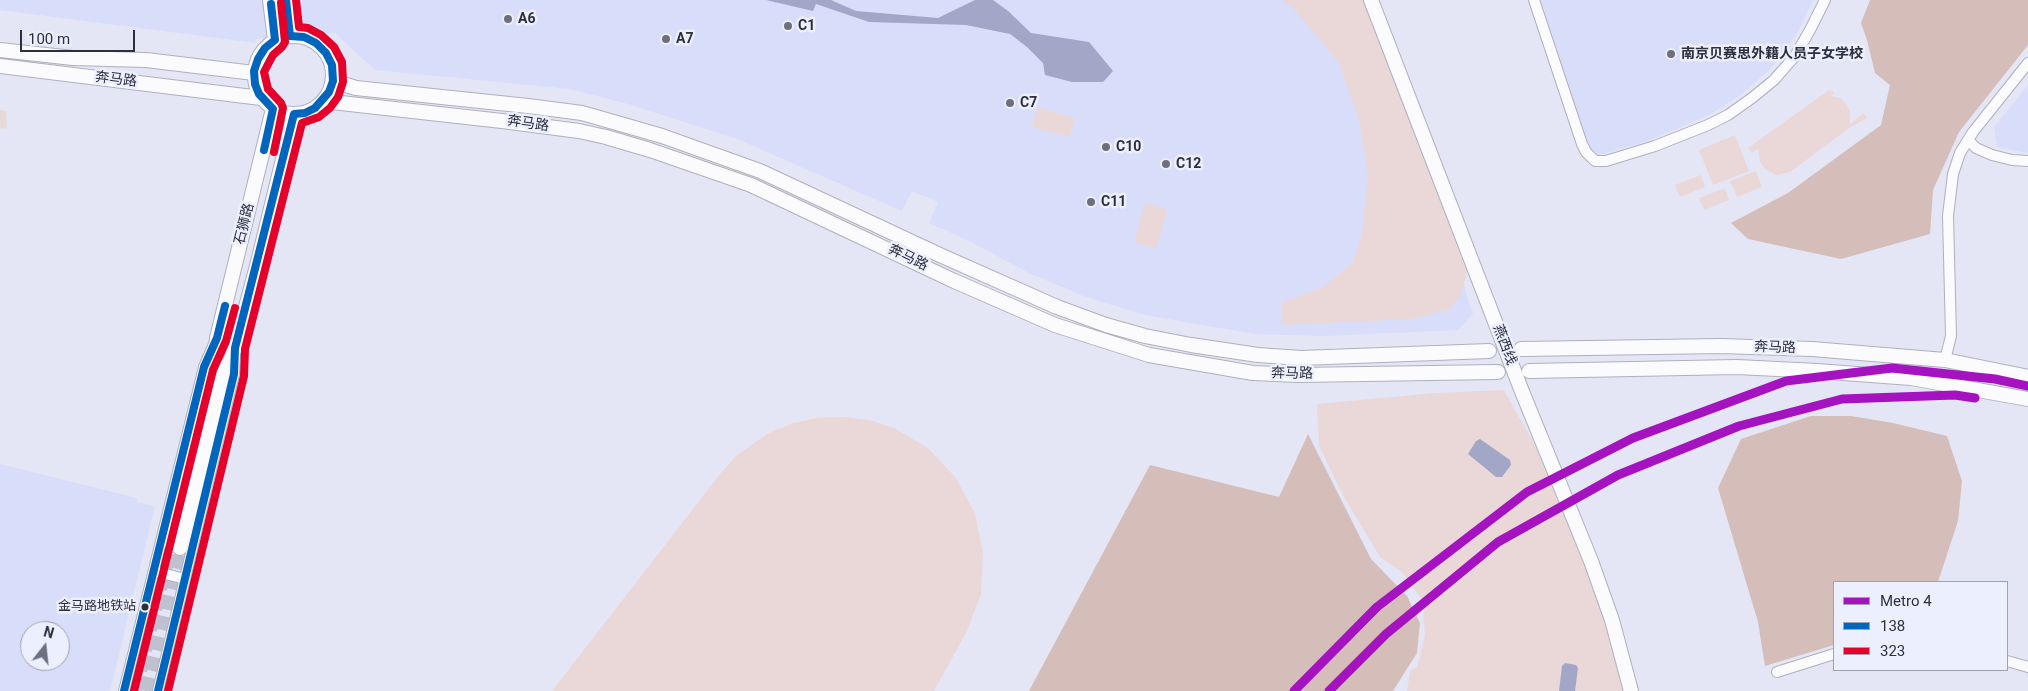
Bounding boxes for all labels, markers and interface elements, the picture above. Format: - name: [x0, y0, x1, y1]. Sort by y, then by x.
- place label: A6: [518, 11, 535, 27]
- marker: A6: [502, 13, 514, 25]
- place label: C1: [798, 18, 815, 34]
- scale bar: [22, 20, 138, 52]
- marker: C1: [782, 20, 794, 32]
- text: 100 m: [28, 30, 70, 48]
- place label: A7: [676, 31, 693, 47]
- marker: A7: [660, 33, 672, 45]
- place label: 南京贝赛思外籍人员子女学校: [1681, 46, 1863, 62]
- marker: 南京贝赛思外籍人员子女学校: [1665, 48, 1677, 60]
- street label: 奔马路: [94, 69, 138, 91]
- place label: C7: [1020, 95, 1037, 111]
- marker: C7: [1004, 97, 1016, 109]
- street label: 奔马路: [506, 113, 550, 135]
- place label: C10: [1116, 139, 1141, 155]
- marker: C10: [1100, 141, 1112, 153]
- place label: C12: [1176, 156, 1201, 172]
- marker: C12: [1160, 158, 1172, 170]
- place label: C11: [1101, 194, 1126, 210]
- marker: C11: [1085, 196, 1097, 208]
- street label: 石狮路: [232, 202, 258, 246]
- street label: 奔马路: [885, 241, 931, 275]
- street label: 燕西线: [1489, 322, 1519, 368]
- street label: 奔马路: [1754, 339, 1796, 357]
- street label: 奔马路: [1271, 365, 1313, 383]
- legend: [1833, 581, 2008, 671]
- text: Metro 4: [1880, 592, 1932, 610]
- place label: 金马路地铁站: [58, 599, 136, 615]
- marker: 金马路地铁站: [140, 602, 150, 612]
- text: 138: [1880, 617, 1905, 635]
- north arrow: [20, 621, 70, 671]
- text: N: [42, 623, 56, 642]
- text: 323: [1880, 642, 1905, 660]

